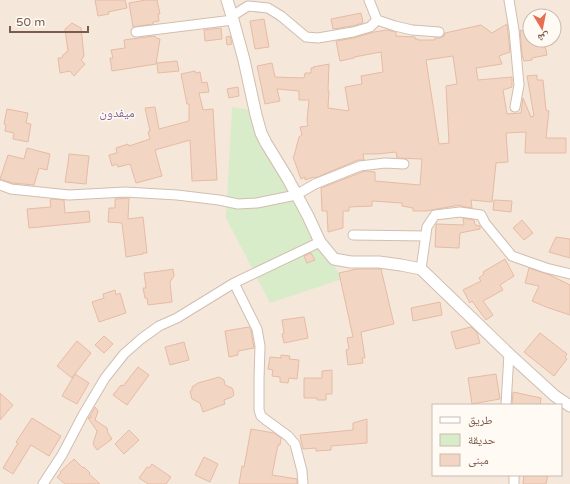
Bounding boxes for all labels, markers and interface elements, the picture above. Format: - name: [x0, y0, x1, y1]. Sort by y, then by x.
- scale bar: [10, 8, 88, 34]
- north arrow: [522, 8, 562, 48]
- text: 50 m: [16, 15, 45, 29]
- text: ش: [536, 29, 551, 45]
- district label: ميفدون: [99, 105, 135, 121]
- legend: [432, 404, 562, 476]
- text: طريق: [468, 413, 493, 427]
- text: حديقة: [468, 433, 496, 447]
- text: مبنى: [468, 453, 489, 467]

